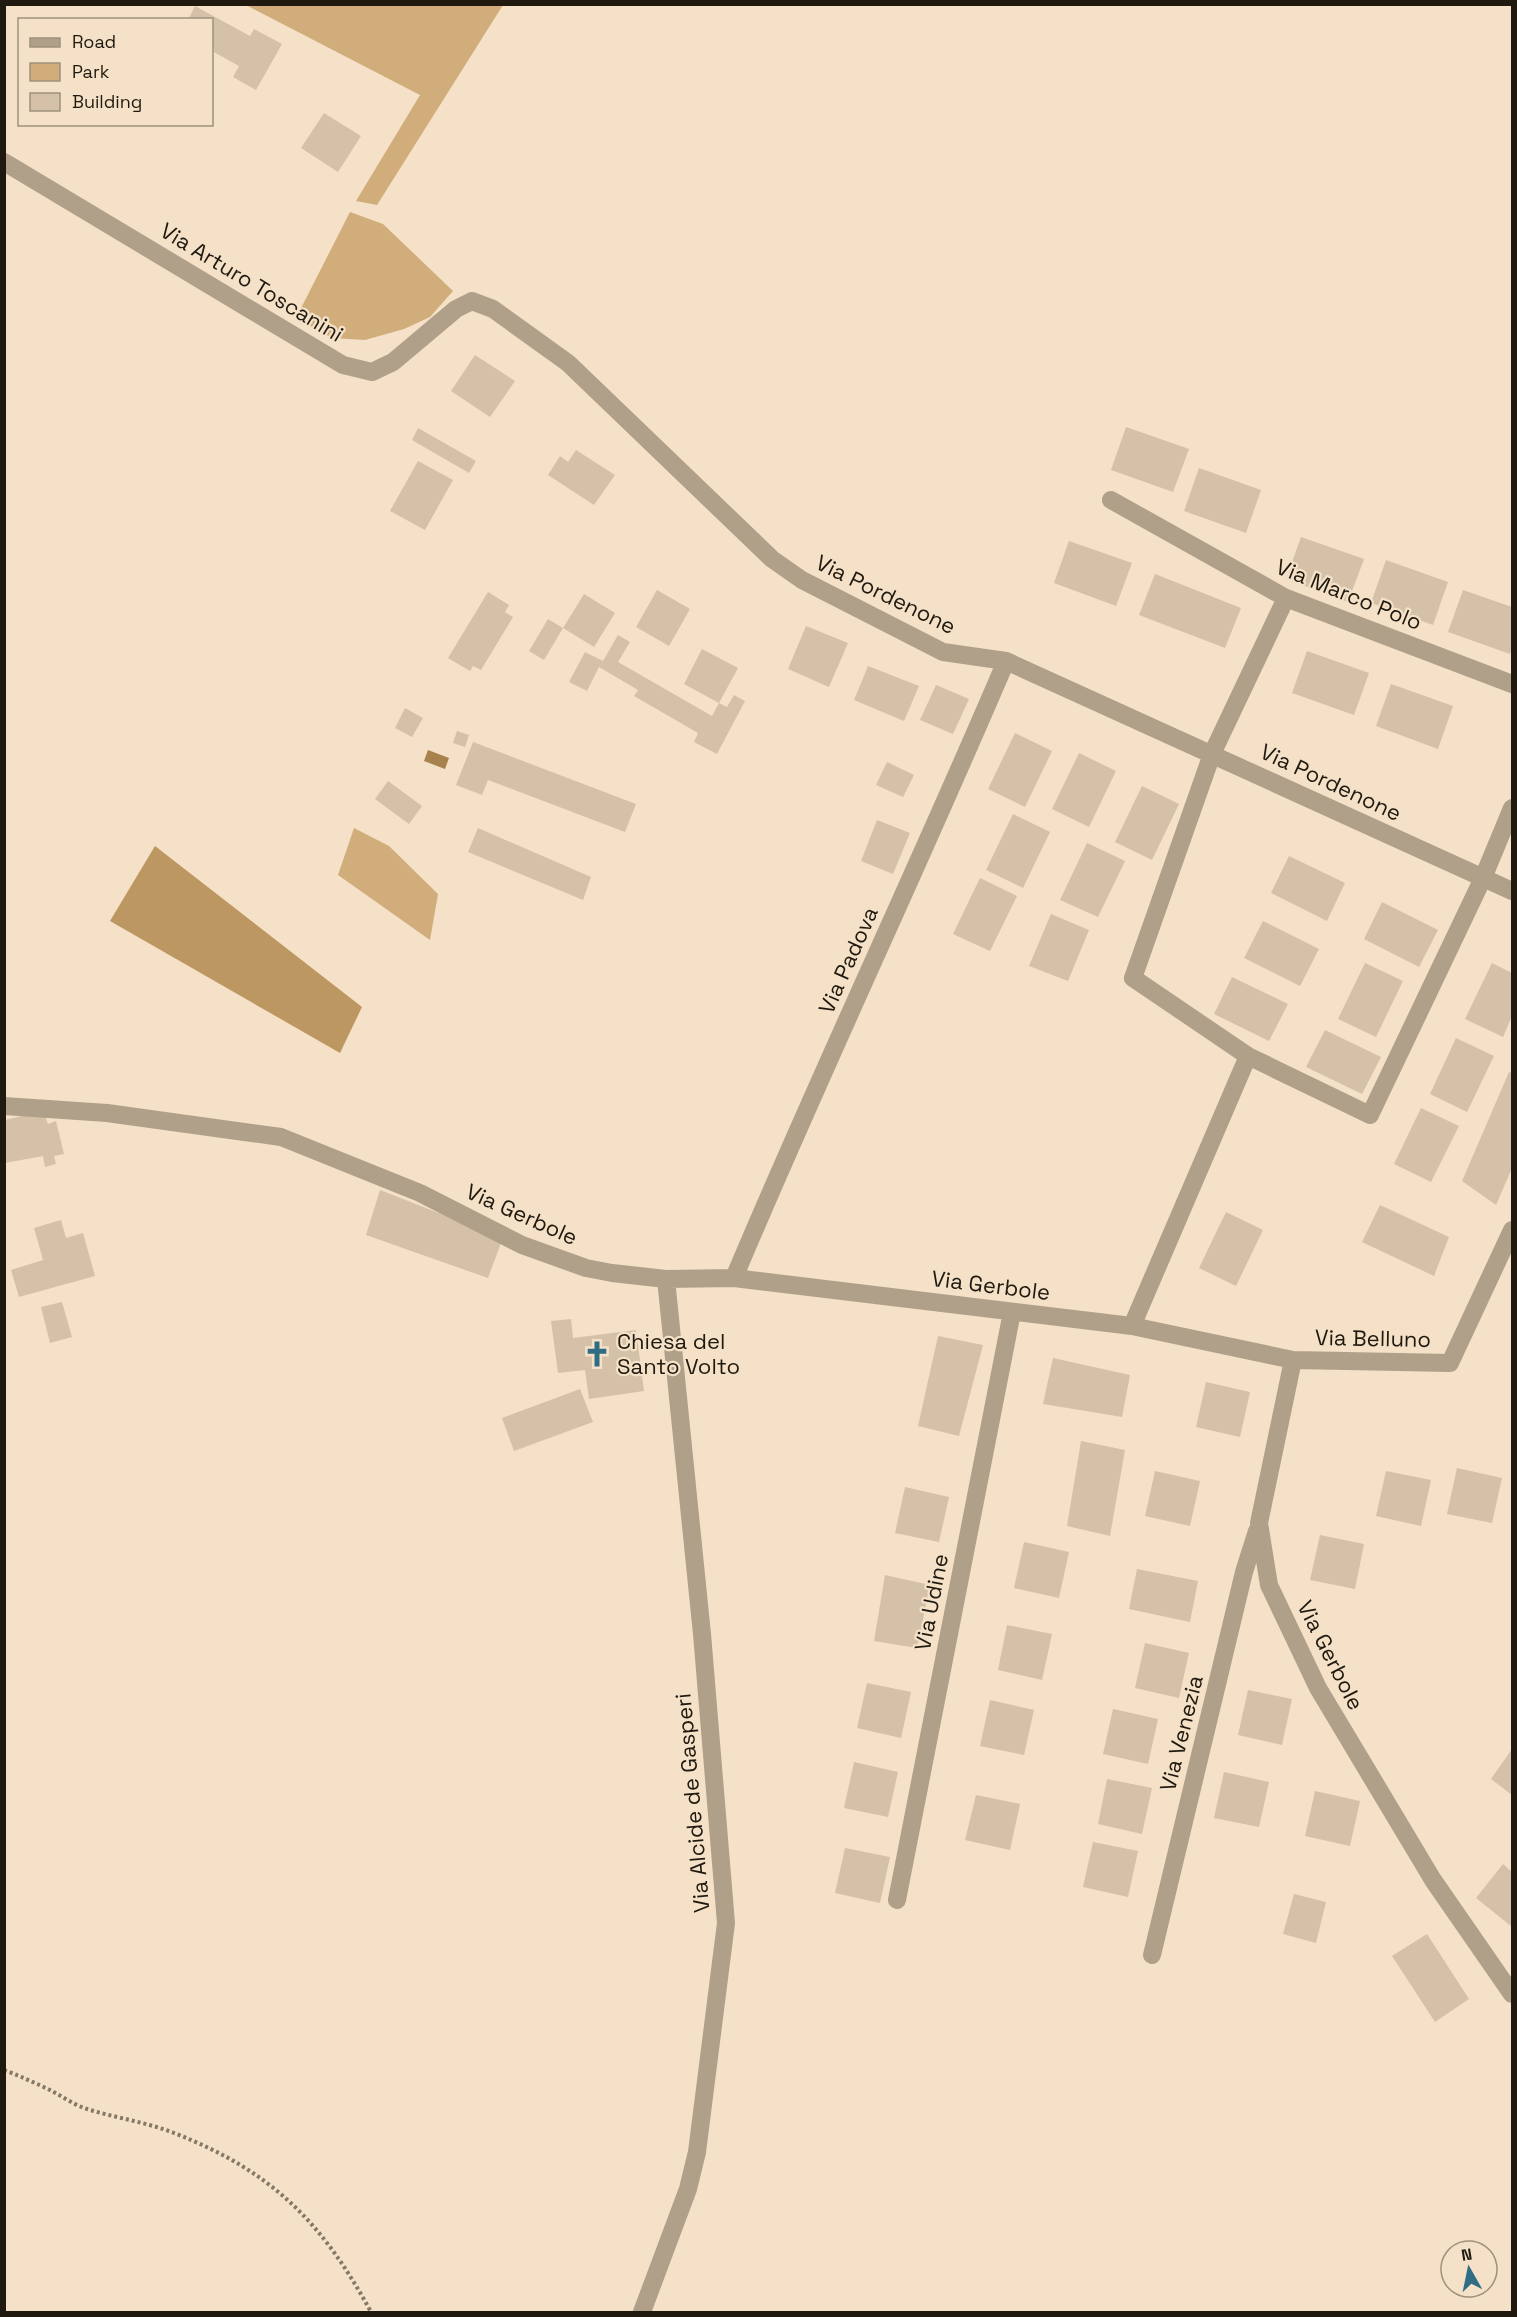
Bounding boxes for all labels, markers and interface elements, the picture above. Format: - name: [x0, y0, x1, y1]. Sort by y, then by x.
- legend: [18, 18, 213, 126]
- text: Road: [72, 30, 116, 53]
- text: Park: [72, 60, 110, 83]
- text: Building: [72, 90, 142, 113]
- street label: Via Arturo Toscanini: [155, 216, 349, 348]
- street label: Via Pordenone: [811, 548, 961, 640]
- street label: Via Marco Polo: [1272, 552, 1426, 636]
- street label: Via Pordenone: [1256, 737, 1406, 827]
- street label: Via Padova: [812, 902, 884, 1018]
- street label: Via Gerbole: [462, 1177, 582, 1251]
- street label: Via Gerbole: [930, 1264, 1052, 1306]
- street label: Via Belluno: [1315, 1323, 1431, 1353]
- place label: Chiesa del Santo Volto: [617, 1327, 740, 1380]
- church icon: Chiesa del Santo Volto: [582, 1339, 612, 1369]
- street label: Via Udine: [908, 1551, 954, 1653]
- street label: Via Gerbole: [1291, 1595, 1371, 1715]
- street label: Via Venezia: [1153, 1672, 1209, 1794]
- street label: Via Alcide de Gasperi: [668, 1692, 716, 1914]
- north arrow: [1439, 2239, 1499, 2299]
- text: N: [1460, 2243, 1474, 2266]

